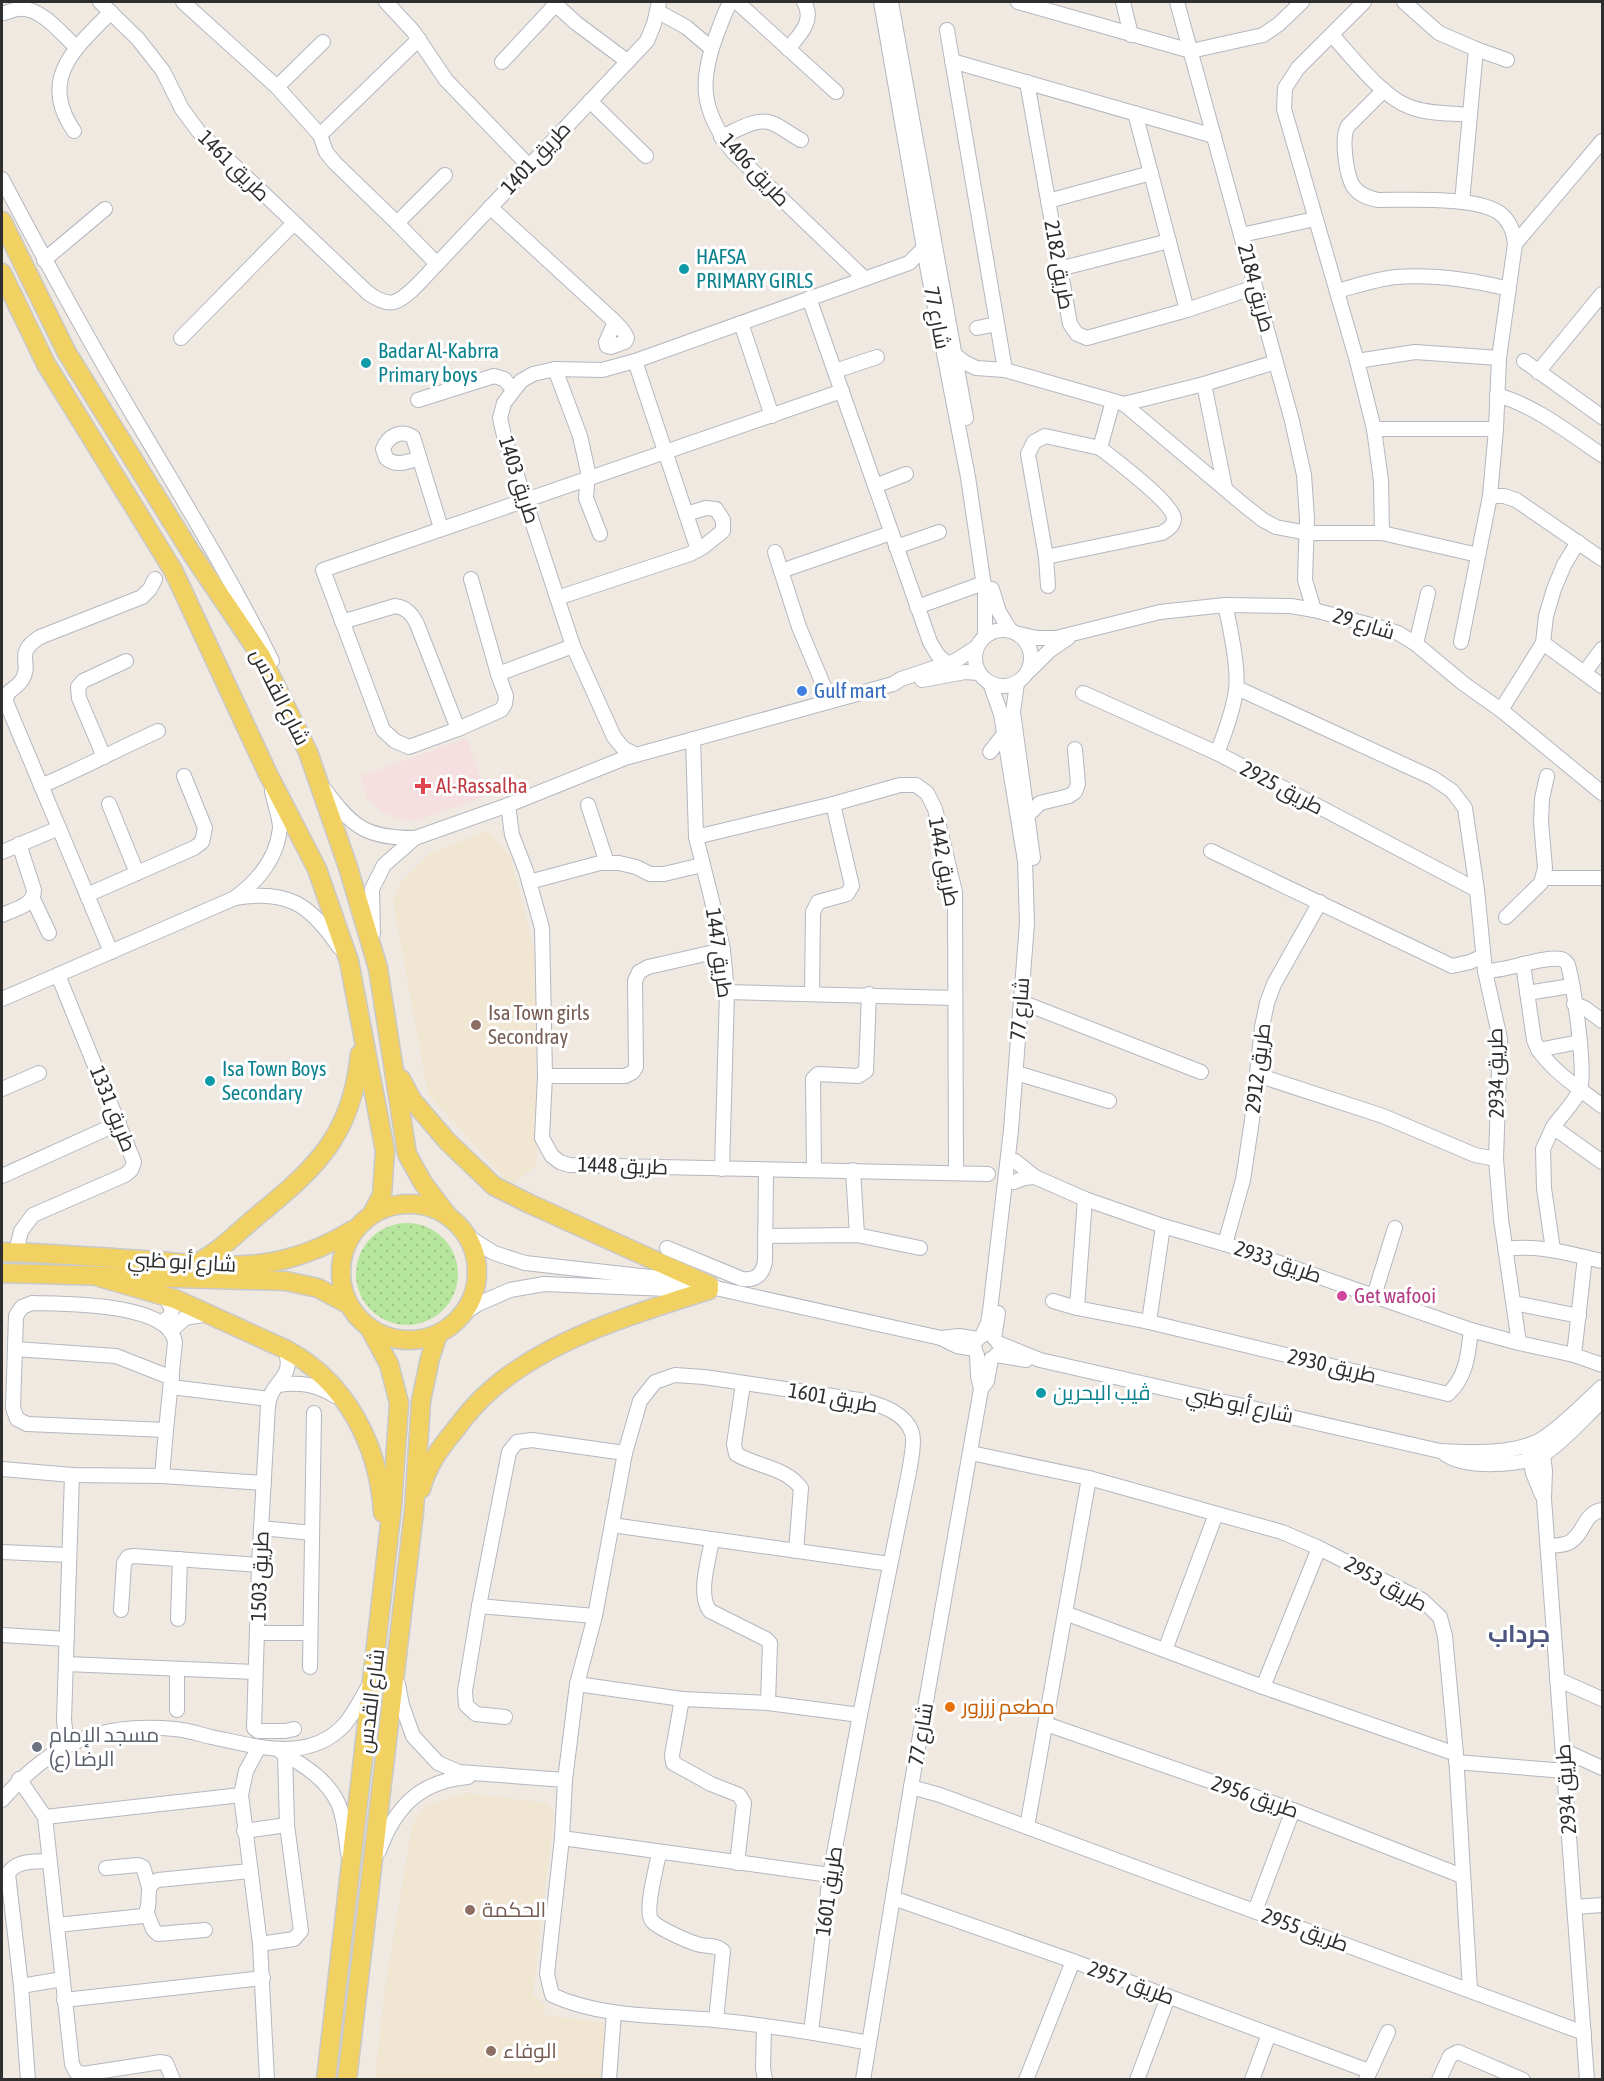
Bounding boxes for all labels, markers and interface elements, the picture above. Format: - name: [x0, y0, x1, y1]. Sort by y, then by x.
- street label: طريق 1401: [496, 116, 576, 200]
- street label: طريق 1461: [193, 125, 275, 207]
- street label: طريق 1406: [715, 128, 795, 212]
- street label: طريق 2182: [1038, 218, 1080, 312]
- street label: طريق 2184: [1232, 241, 1280, 335]
- place label: HAFSA PRIMARY GIRLS: [696, 244, 813, 292]
- marker: HAFSA PRIMARY GIRLS: [677, 262, 691, 276]
- street label: شارع 77: [917, 284, 956, 352]
- place label: Badar Al-Kabrra Primary boys: [378, 338, 499, 386]
- marker: Badar Al-Kabrra Primary boys: [359, 356, 373, 370]
- street label: طريق 1403: [493, 433, 545, 527]
- street label: شارع 29: [1330, 602, 1398, 647]
- street label: شارع القدس: [244, 644, 315, 750]
- place label: Gulf mart: [814, 678, 886, 702]
- marker: Gulf mart: [795, 684, 809, 698]
- street label: طريق 2925: [1236, 755, 1328, 821]
- place label: Al-Rassalha: [436, 773, 527, 797]
- marker: Al-Rassalha: [414, 777, 432, 795]
- street label: طريق 1442: [923, 815, 965, 909]
- street label: طريق 1447: [700, 906, 738, 1000]
- street label: شارع 77: [1005, 977, 1036, 1042]
- place label: Isa Town girls Secondray: [488, 1000, 590, 1048]
- marker: Isa Town girls Secondray: [469, 1018, 483, 1032]
- street label: طريق 2912: [1240, 1022, 1276, 1114]
- street label: طريق 2934: [1482, 1028, 1510, 1118]
- place label: Isa Town Boys Secondary: [222, 1056, 326, 1104]
- street label: طريق 1331: [84, 1062, 142, 1156]
- marker: Isa Town Boys Secondary: [203, 1074, 217, 1088]
- street label: طريق 1448: [577, 1151, 669, 1181]
- street label: طريق 2933: [1231, 1235, 1325, 1289]
- street label: شارع أبو ظبي: [127, 1246, 237, 1281]
- place label: Get wafooi: [1354, 1283, 1436, 1307]
- marker: Get wafooi: [1335, 1289, 1349, 1303]
- street label: طريق 2930: [1285, 1343, 1379, 1389]
- street label: طريق 1601: [786, 1377, 880, 1419]
- place label: ڤيب البحرين: [1053, 1380, 1150, 1406]
- street label: شارع أبو ظبي: [1183, 1381, 1296, 1432]
- marker: ڤيب البحرين: [1034, 1386, 1048, 1400]
- street label: طريق 1503: [245, 1530, 275, 1622]
- street label: طريق 2953: [1340, 1551, 1432, 1617]
- district label: جرداب: [1488, 1620, 1550, 1648]
- street label: شارع القدس: [352, 1647, 391, 1755]
- place label: مطعم زرزور: [961, 1694, 1055, 1721]
- marker: مطعم زرزور: [943, 1700, 957, 1714]
- street label: شارع 77: [903, 1701, 940, 1768]
- place label: مسجد الإمام الرضا (ع): [49, 1722, 159, 1773]
- marker: مسجد الإمام الرضا (ع): [30, 1740, 44, 1754]
- street label: طريق 2934: [1550, 1743, 1582, 1835]
- street label: طريق 2956: [1208, 1770, 1302, 1824]
- street label: طريق 1601: [810, 1844, 848, 1938]
- place label: الحكمة: [482, 1897, 546, 1921]
- street label: طريق 2955: [1258, 1902, 1352, 1958]
- marker: الحكمة: [463, 1903, 477, 1917]
- street label: طريق 2957: [1084, 1955, 1178, 2011]
- place label: الوفاء: [503, 2038, 557, 2063]
- marker: الوفاء: [484, 2044, 498, 2058]

